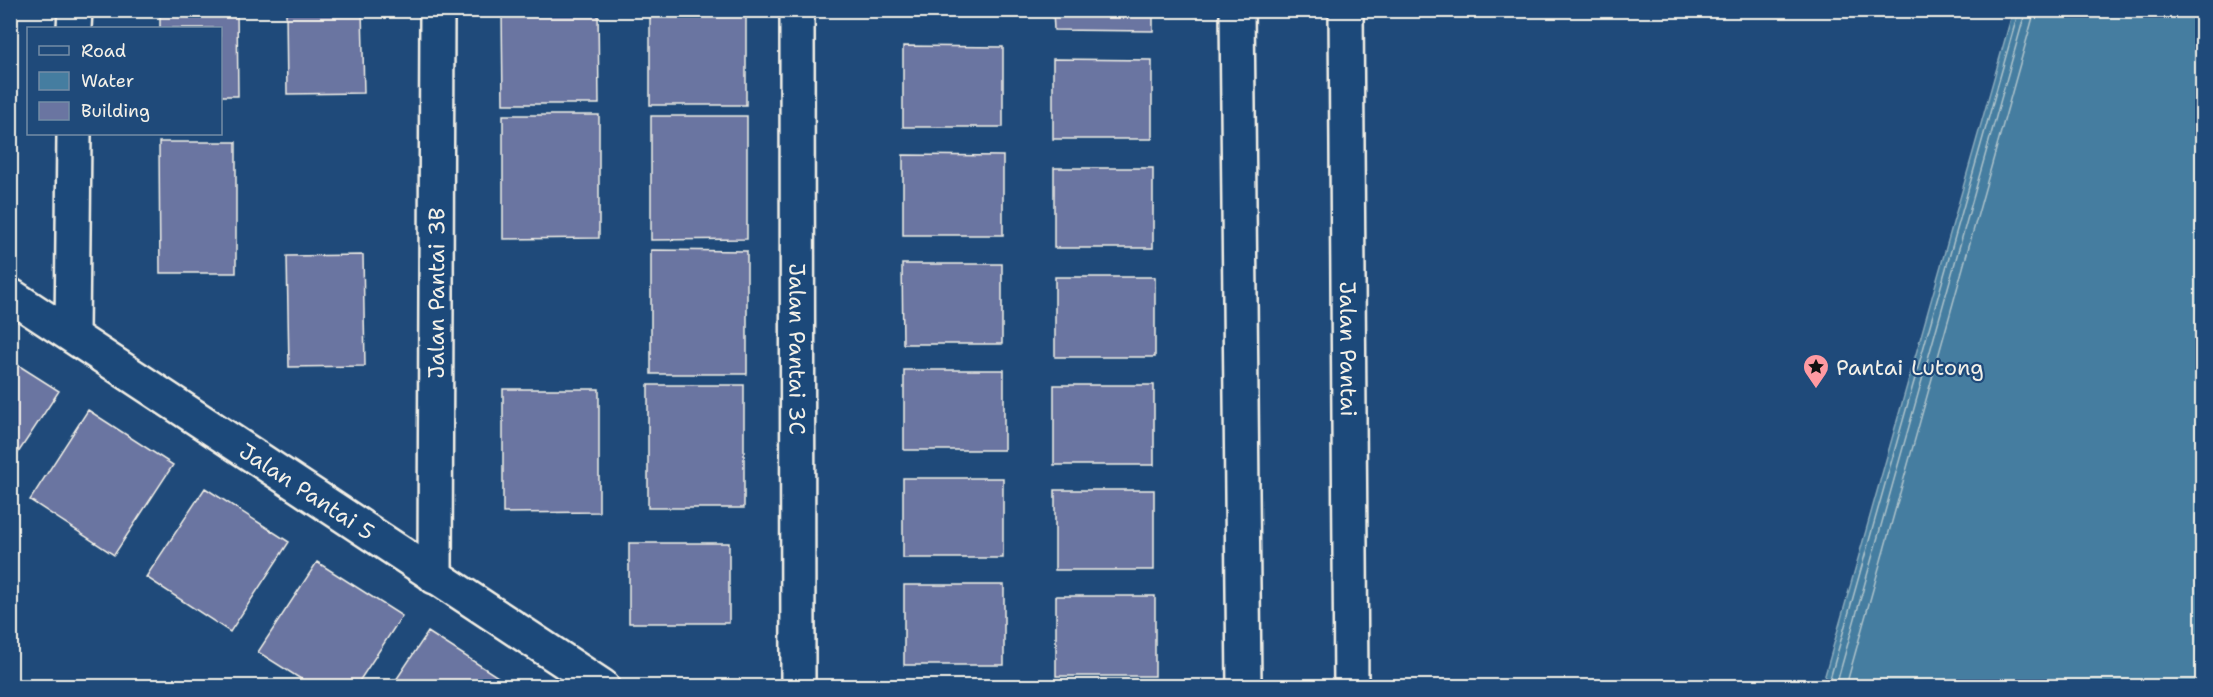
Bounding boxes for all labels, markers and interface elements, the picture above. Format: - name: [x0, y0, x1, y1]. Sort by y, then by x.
- legend: [27, 27, 222, 135]
- text: Road: [81, 39, 126, 63]
- text: Water: [81, 69, 134, 93]
- text: Building: [81, 99, 150, 123]
- street label: Jalan Pantai 3B: [422, 207, 451, 379]
- street label: Jalan Pantai 3C: [782, 263, 812, 435]
- street label: Jalan Pantai: [1333, 281, 1363, 417]
- place icon: Pantai Lutong: [1801, 352, 1831, 390]
- place label: Pantai Lutong: [1836, 353, 1984, 382]
- street label: Jalan Pantai 5: [234, 436, 380, 547]

